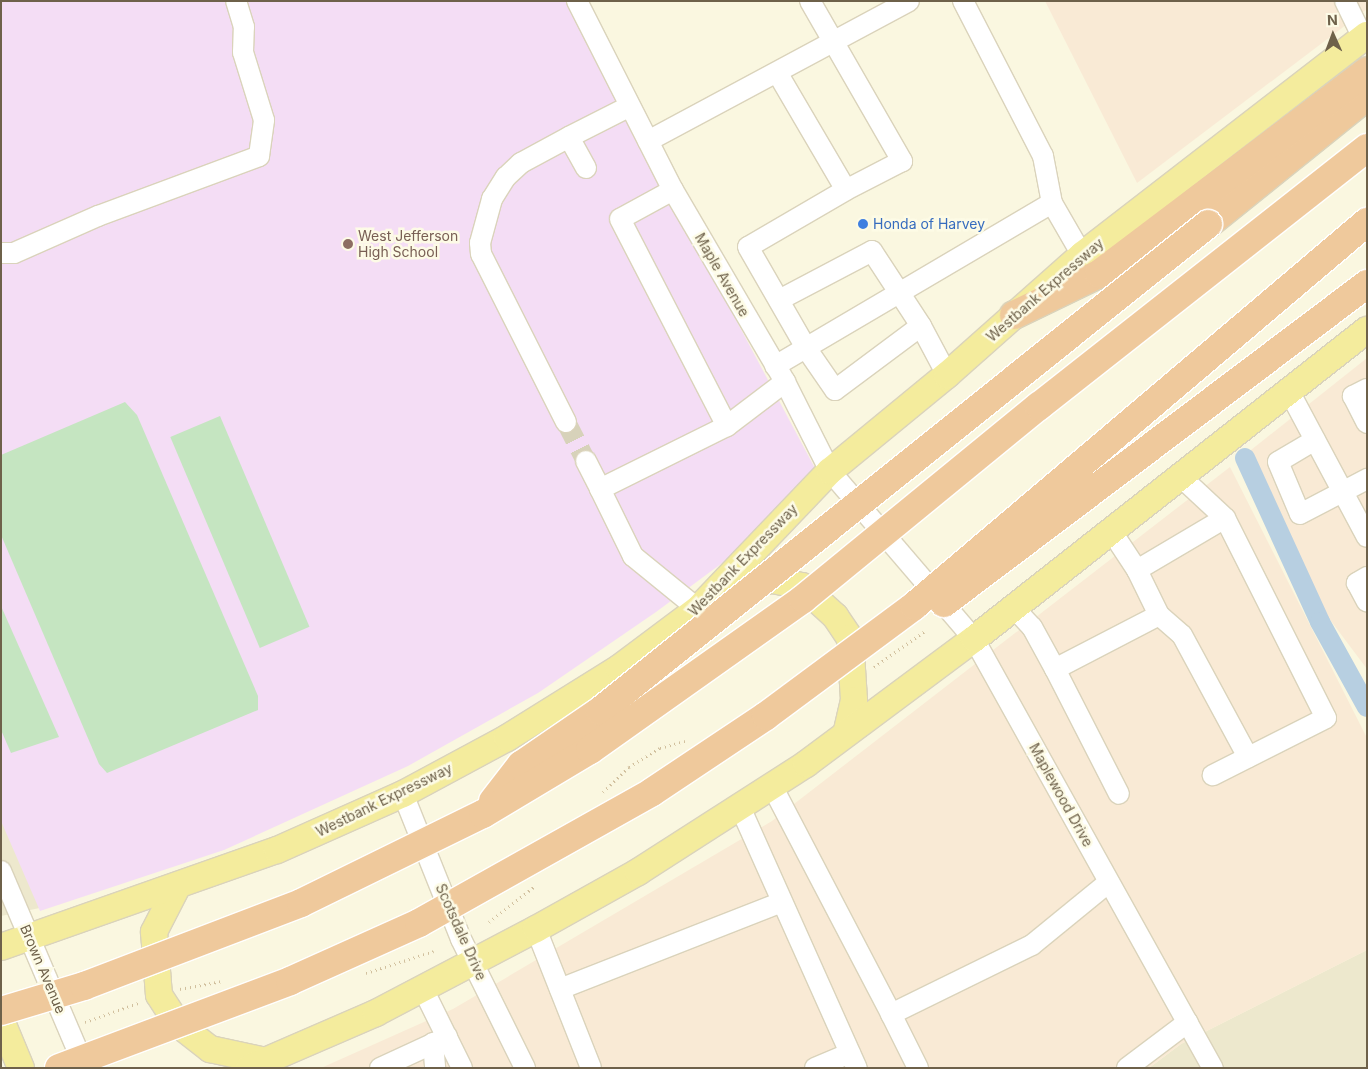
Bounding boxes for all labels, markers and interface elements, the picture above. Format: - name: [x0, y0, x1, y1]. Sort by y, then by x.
- north arrow: [1308, 10, 1358, 60]
- text: N: [1327, 11, 1338, 28]
- place label: Honda of Harvey: [873, 216, 985, 232]
- marker: Honda of Harvey: [857, 218, 869, 230]
- place label: West Jefferson High School: [358, 228, 458, 260]
- street label: Maple Avenue: [691, 230, 753, 320]
- street label: Westbank Expressway: [983, 235, 1107, 345]
- marker: West Jefferson High School: [342, 238, 354, 250]
- street label: Westbank Expressway: [685, 500, 801, 620]
- street label: Maplewood Drive: [1026, 740, 1096, 850]
- street label: Westbank Expressway: [313, 760, 455, 840]
- street label: Scotsdale Drive: [432, 881, 490, 983]
- street label: Brown Avenue: [17, 922, 69, 1016]

